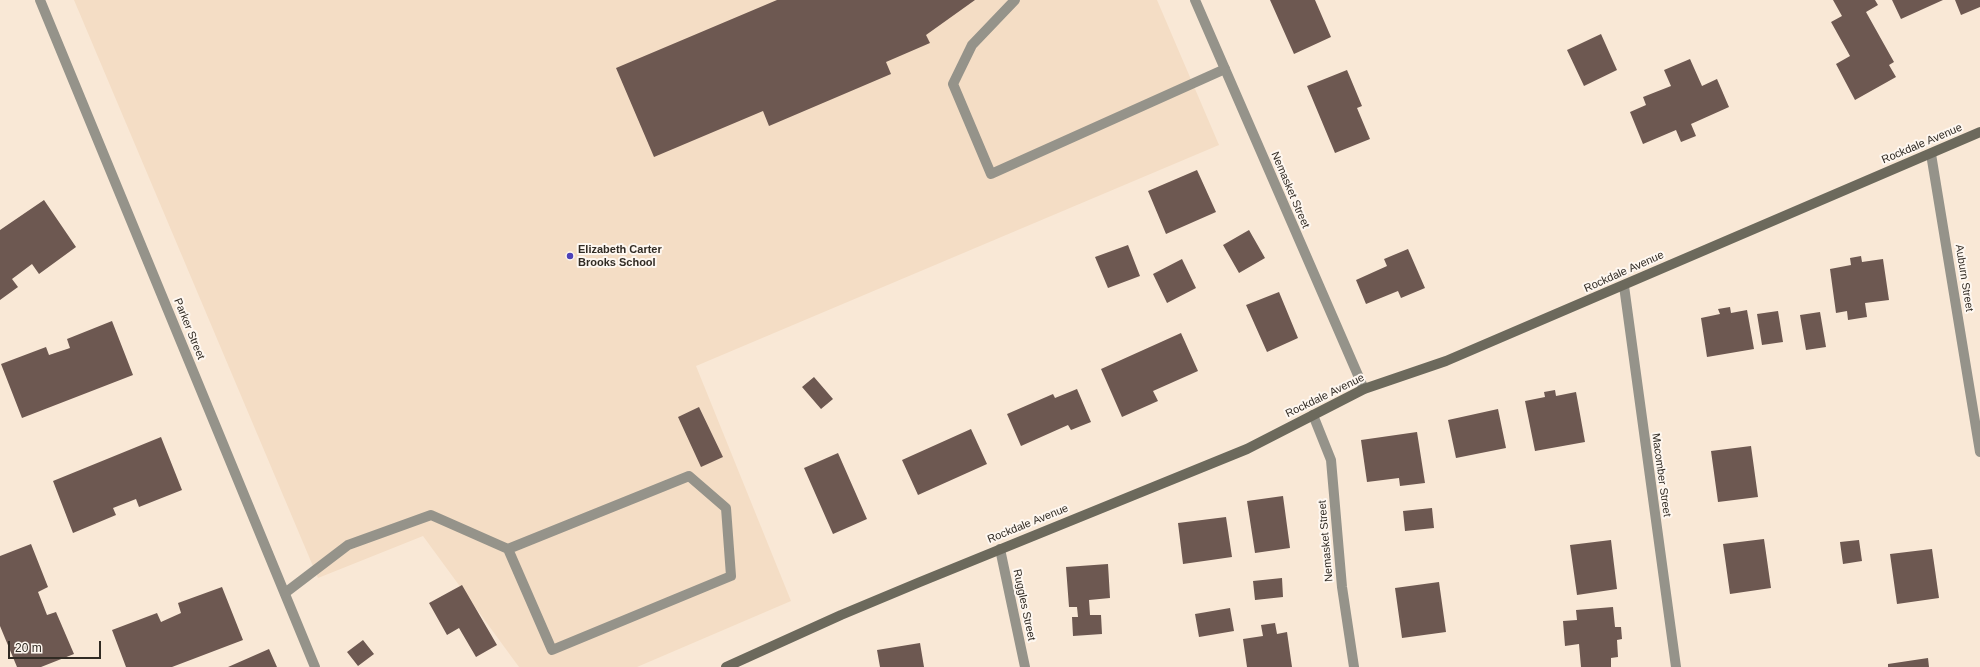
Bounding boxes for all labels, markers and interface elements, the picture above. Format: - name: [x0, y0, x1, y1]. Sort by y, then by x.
- street label: Rockdale Avenue: [1880, 121, 1964, 167]
- street label: Nemasket Street: [1268, 150, 1312, 230]
- place label: Elizabeth Carter Brooks School: [578, 243, 662, 269]
- street label: Auburn Street: [1952, 243, 1976, 313]
- street label: Rockdale Avenue: [1582, 248, 1666, 296]
- marker: Elizabeth Carter Brooks School: [565, 251, 575, 261]
- street label: Parker Street: [171, 296, 207, 362]
- street label: Rockdale Avenue: [1283, 371, 1367, 421]
- street label: Macomber Street: [1649, 432, 1673, 518]
- street label: Nemasket Street: [1316, 500, 1336, 582]
- street label: Rockdale Avenue: [986, 502, 1070, 546]
- street label: Ruggles Street: [1010, 568, 1038, 642]
- scale bar: [10, 633, 103, 659]
- text: 20 m: [15, 641, 42, 655]

